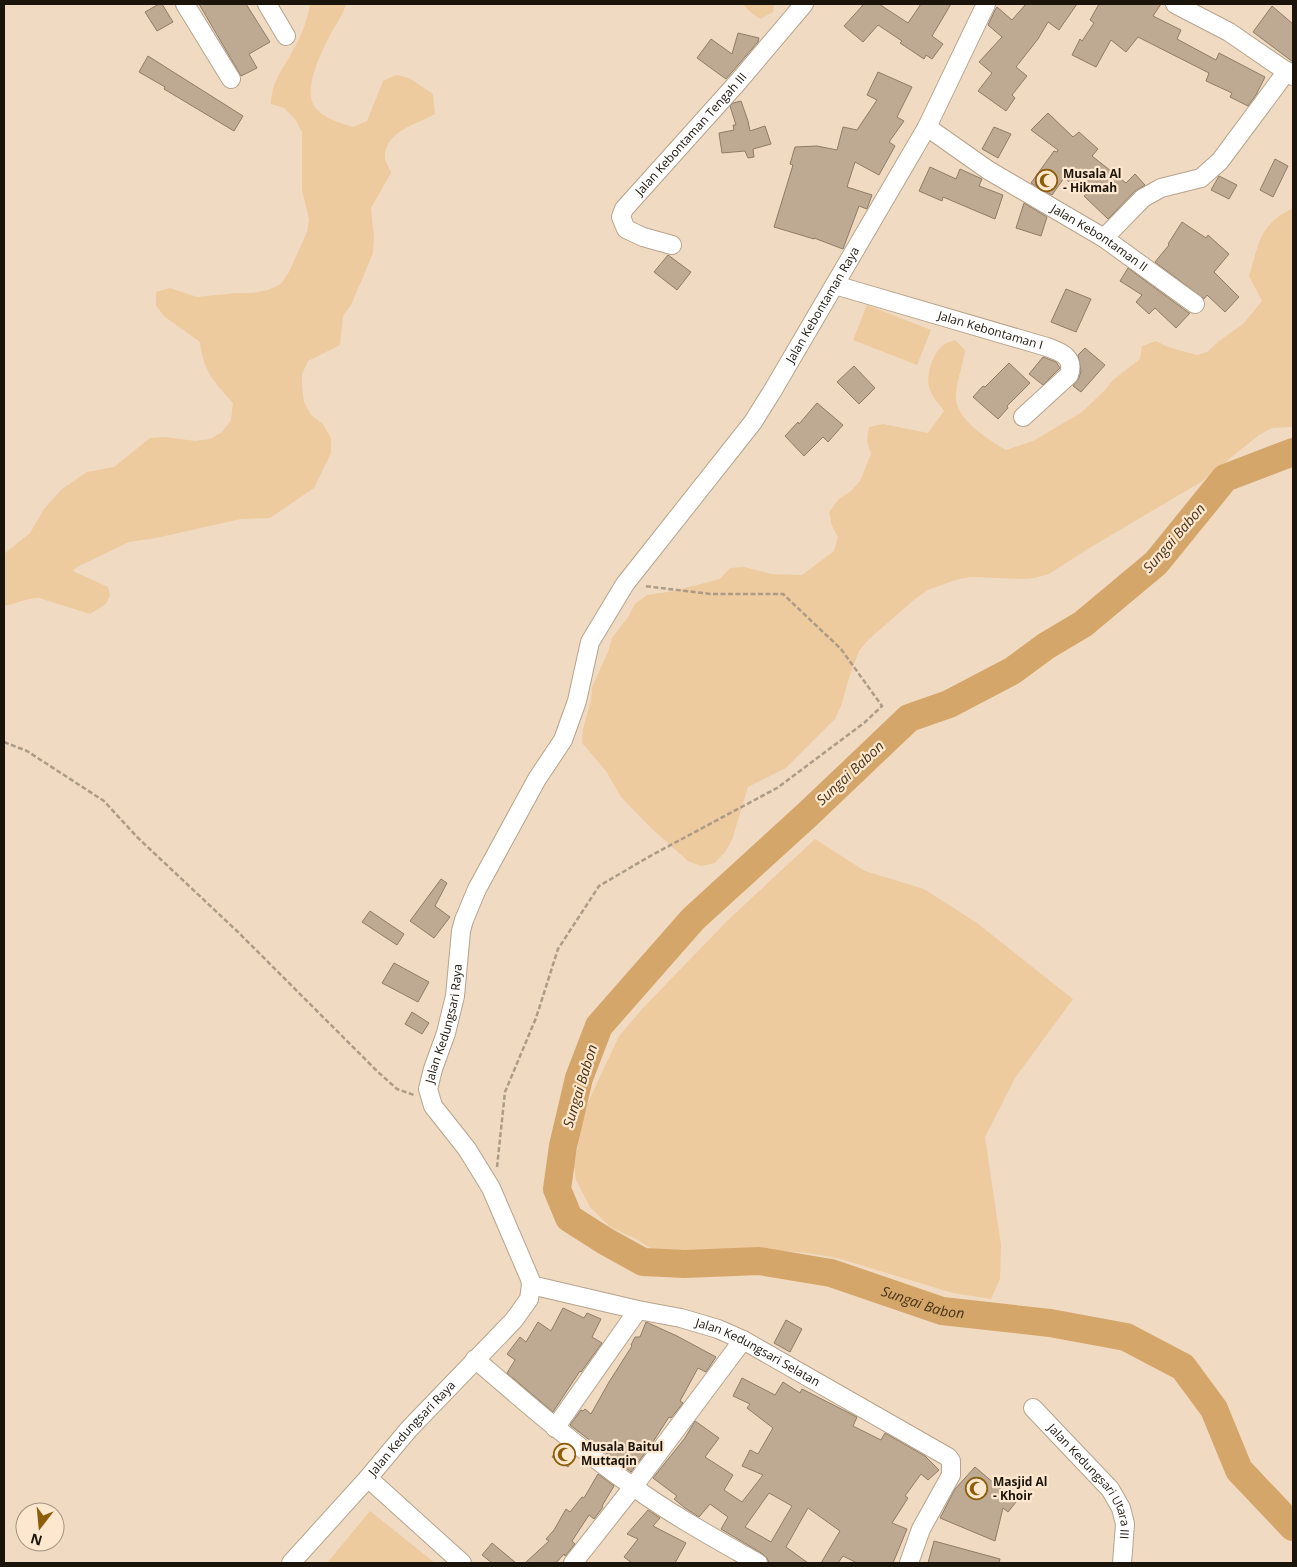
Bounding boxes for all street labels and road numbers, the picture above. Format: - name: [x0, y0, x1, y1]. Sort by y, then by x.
- street label: Jalan Kebontaman Tengah III: [630, 69, 750, 200]
- street label: Jalan Kebontaman II: [1047, 199, 1151, 275]
- street label: Jalan Kebontaman Raya: [781, 243, 863, 367]
- street label: Jalan Kebontaman I: [935, 306, 1045, 353]
- street label: Jalan Kedungsari Raya: [421, 963, 466, 1086]
- street label: Jalan Kedungsari Selatan: [693, 1314, 823, 1390]
- street label: Jalan Kedungsari Raya: [364, 1377, 459, 1480]
- street label: Jalan Kedungsari Utara III: [1043, 1419, 1134, 1540]

